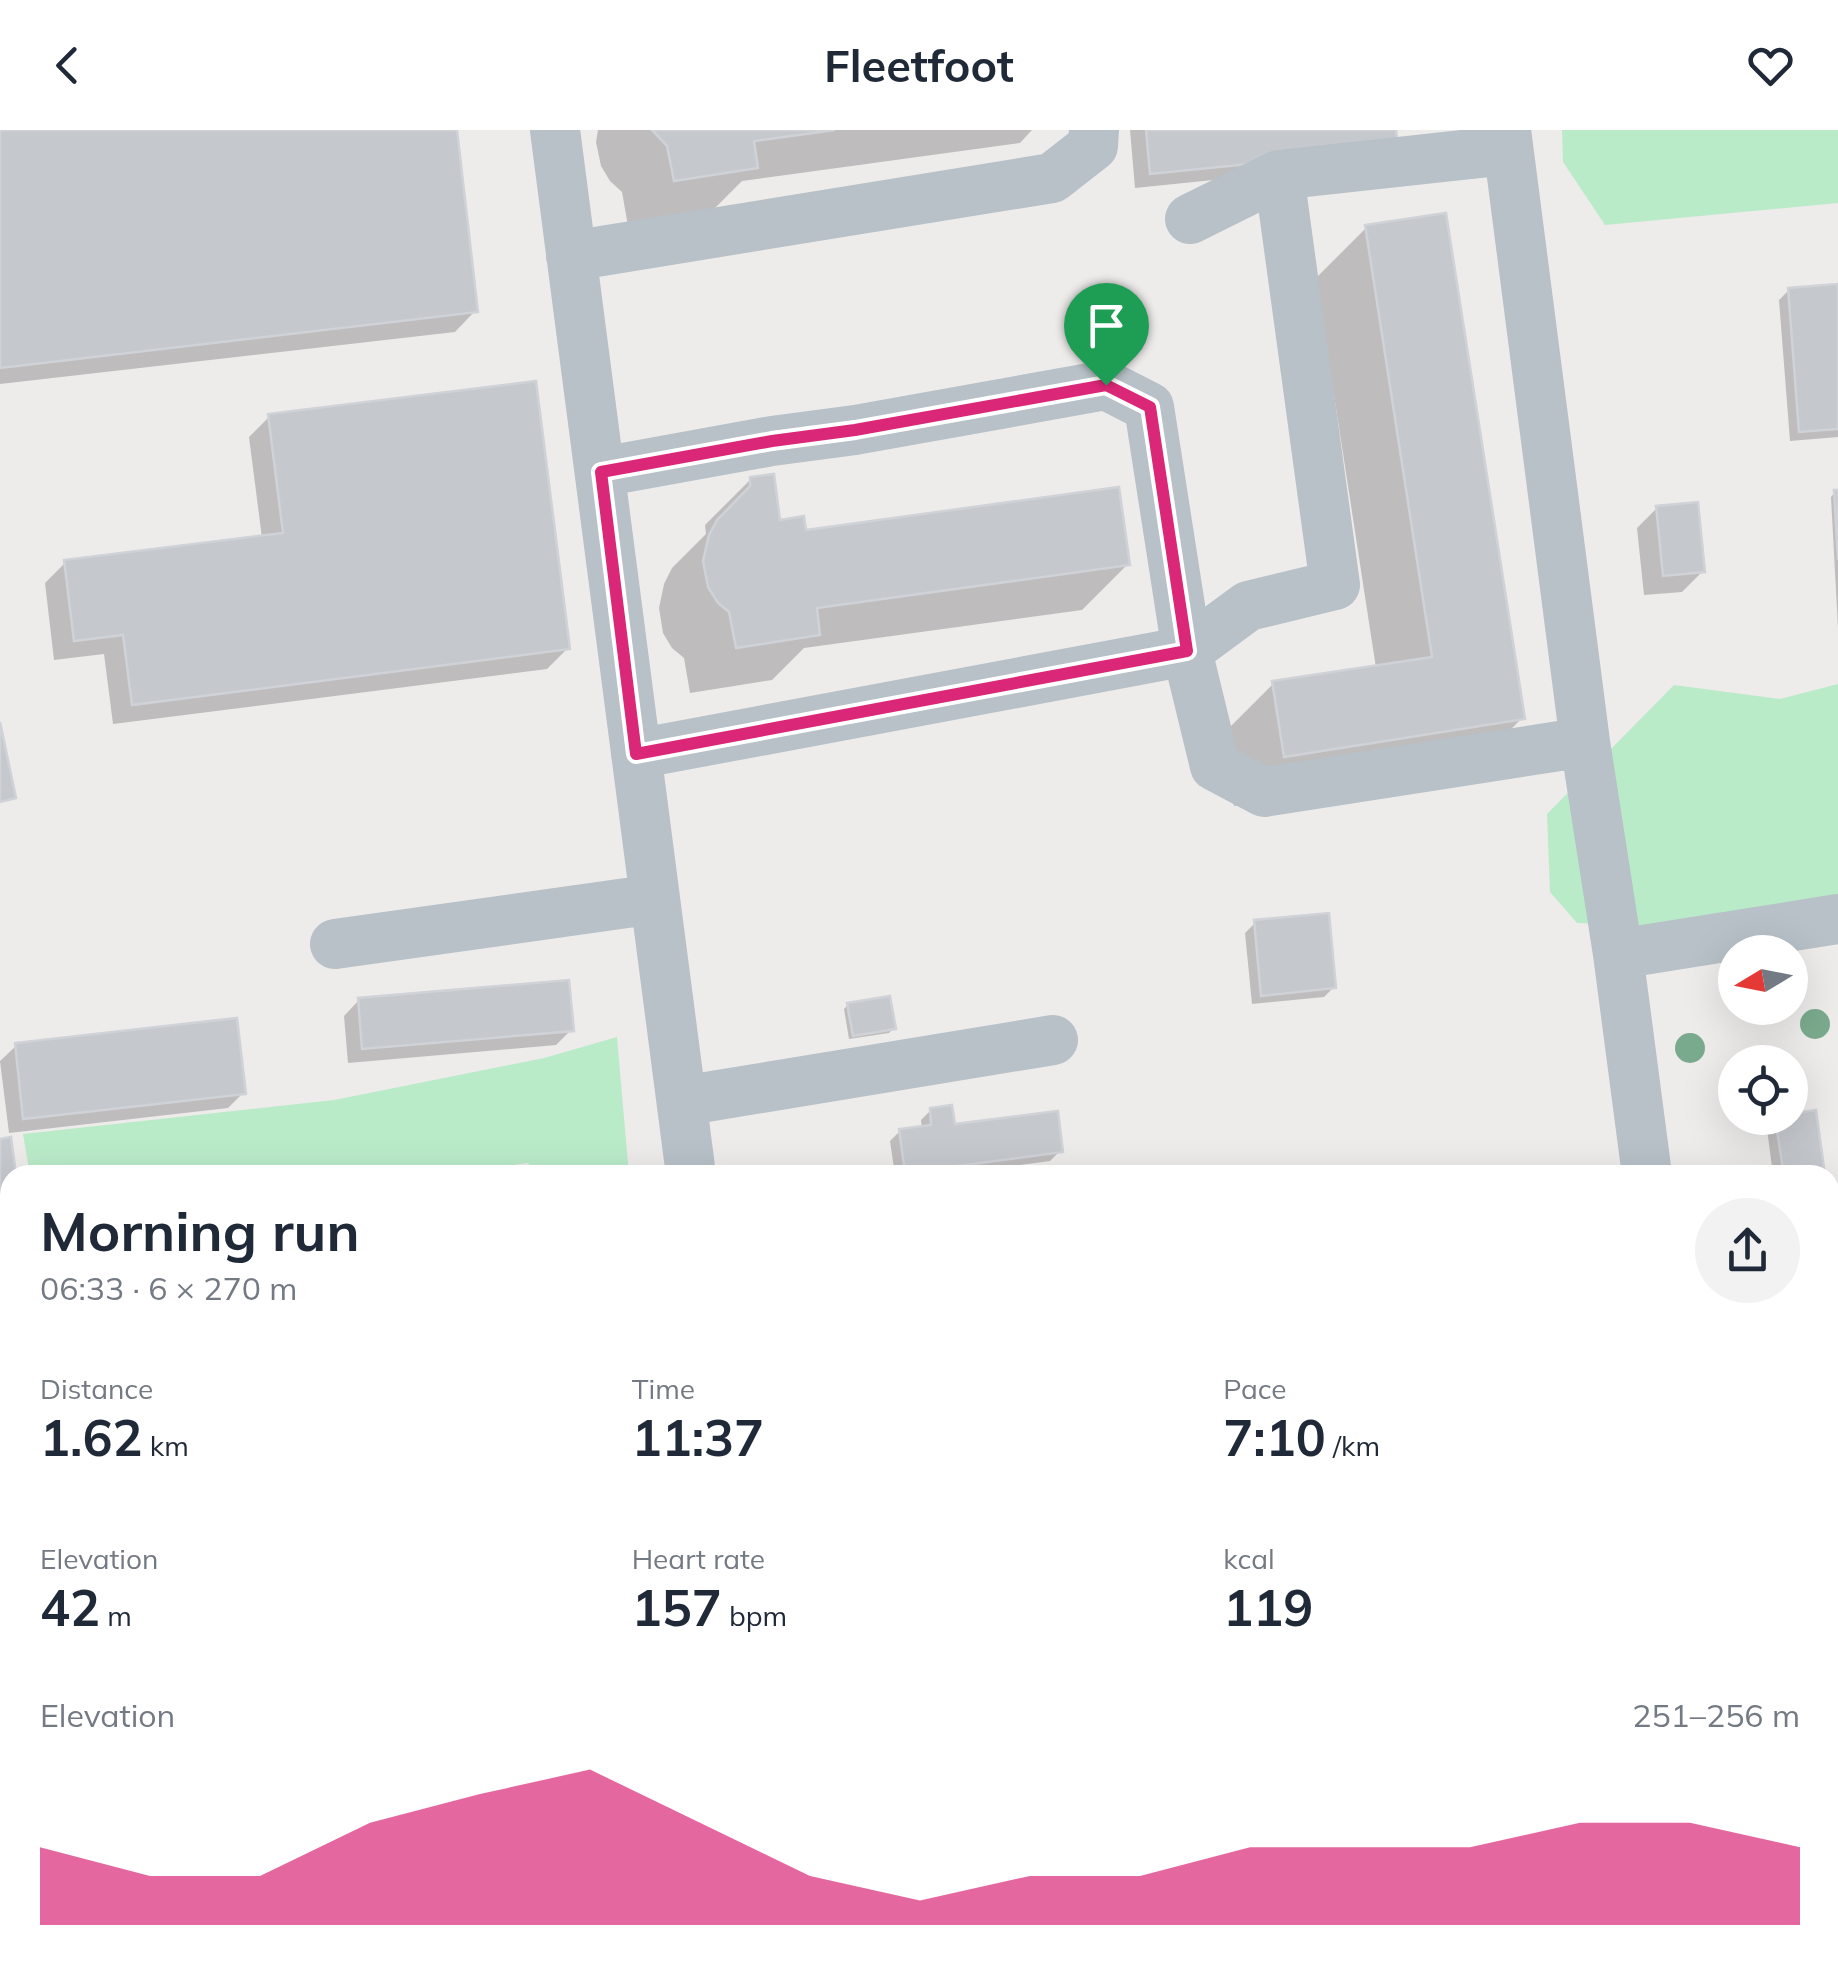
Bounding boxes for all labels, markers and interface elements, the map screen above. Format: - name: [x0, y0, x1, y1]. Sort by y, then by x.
- text: Fleetfoot: [824, 37, 1014, 93]
- icon: back: [40, 38, 95, 93]
- icon: heart: [1743, 38, 1798, 93]
- pin: [1064, 283, 1149, 386]
- icon: arrive: [1079, 298, 1134, 353]
- north arrow: [1718, 935, 1808, 1025]
- map controls: [1718, 935, 1808, 1135]
- button: locate: [1718, 1045, 1808, 1135]
- text: Morning run: [40, 1196, 360, 1265]
- button: share: [1695, 1198, 1800, 1303]
- text: 06:33 · 6 × 270 m: [40, 1268, 297, 1308]
- text: Distance: [40, 1371, 153, 1406]
- text: Time: [632, 1371, 695, 1406]
- text: Pace: [1223, 1371, 1287, 1406]
- text: 1.62: [40, 1406, 142, 1469]
- text: 11:37: [632, 1406, 764, 1469]
- text: 7:10: [1223, 1406, 1326, 1469]
- text: km: [142, 1428, 189, 1463]
- text: /km: [1326, 1428, 1380, 1463]
- text: Elevation: [40, 1541, 158, 1576]
- text: Heart rate: [632, 1541, 765, 1576]
- text: kcal: [1223, 1541, 1275, 1576]
- text: 42: [40, 1576, 100, 1639]
- text: 157: [632, 1576, 722, 1639]
- text: 119: [1223, 1576, 1313, 1639]
- text: m: [100, 1598, 132, 1633]
- text: bpm: [722, 1598, 787, 1633]
- text: Elevation: [40, 1695, 175, 1735]
- text: 251–256 m: [1632, 1695, 1800, 1735]

